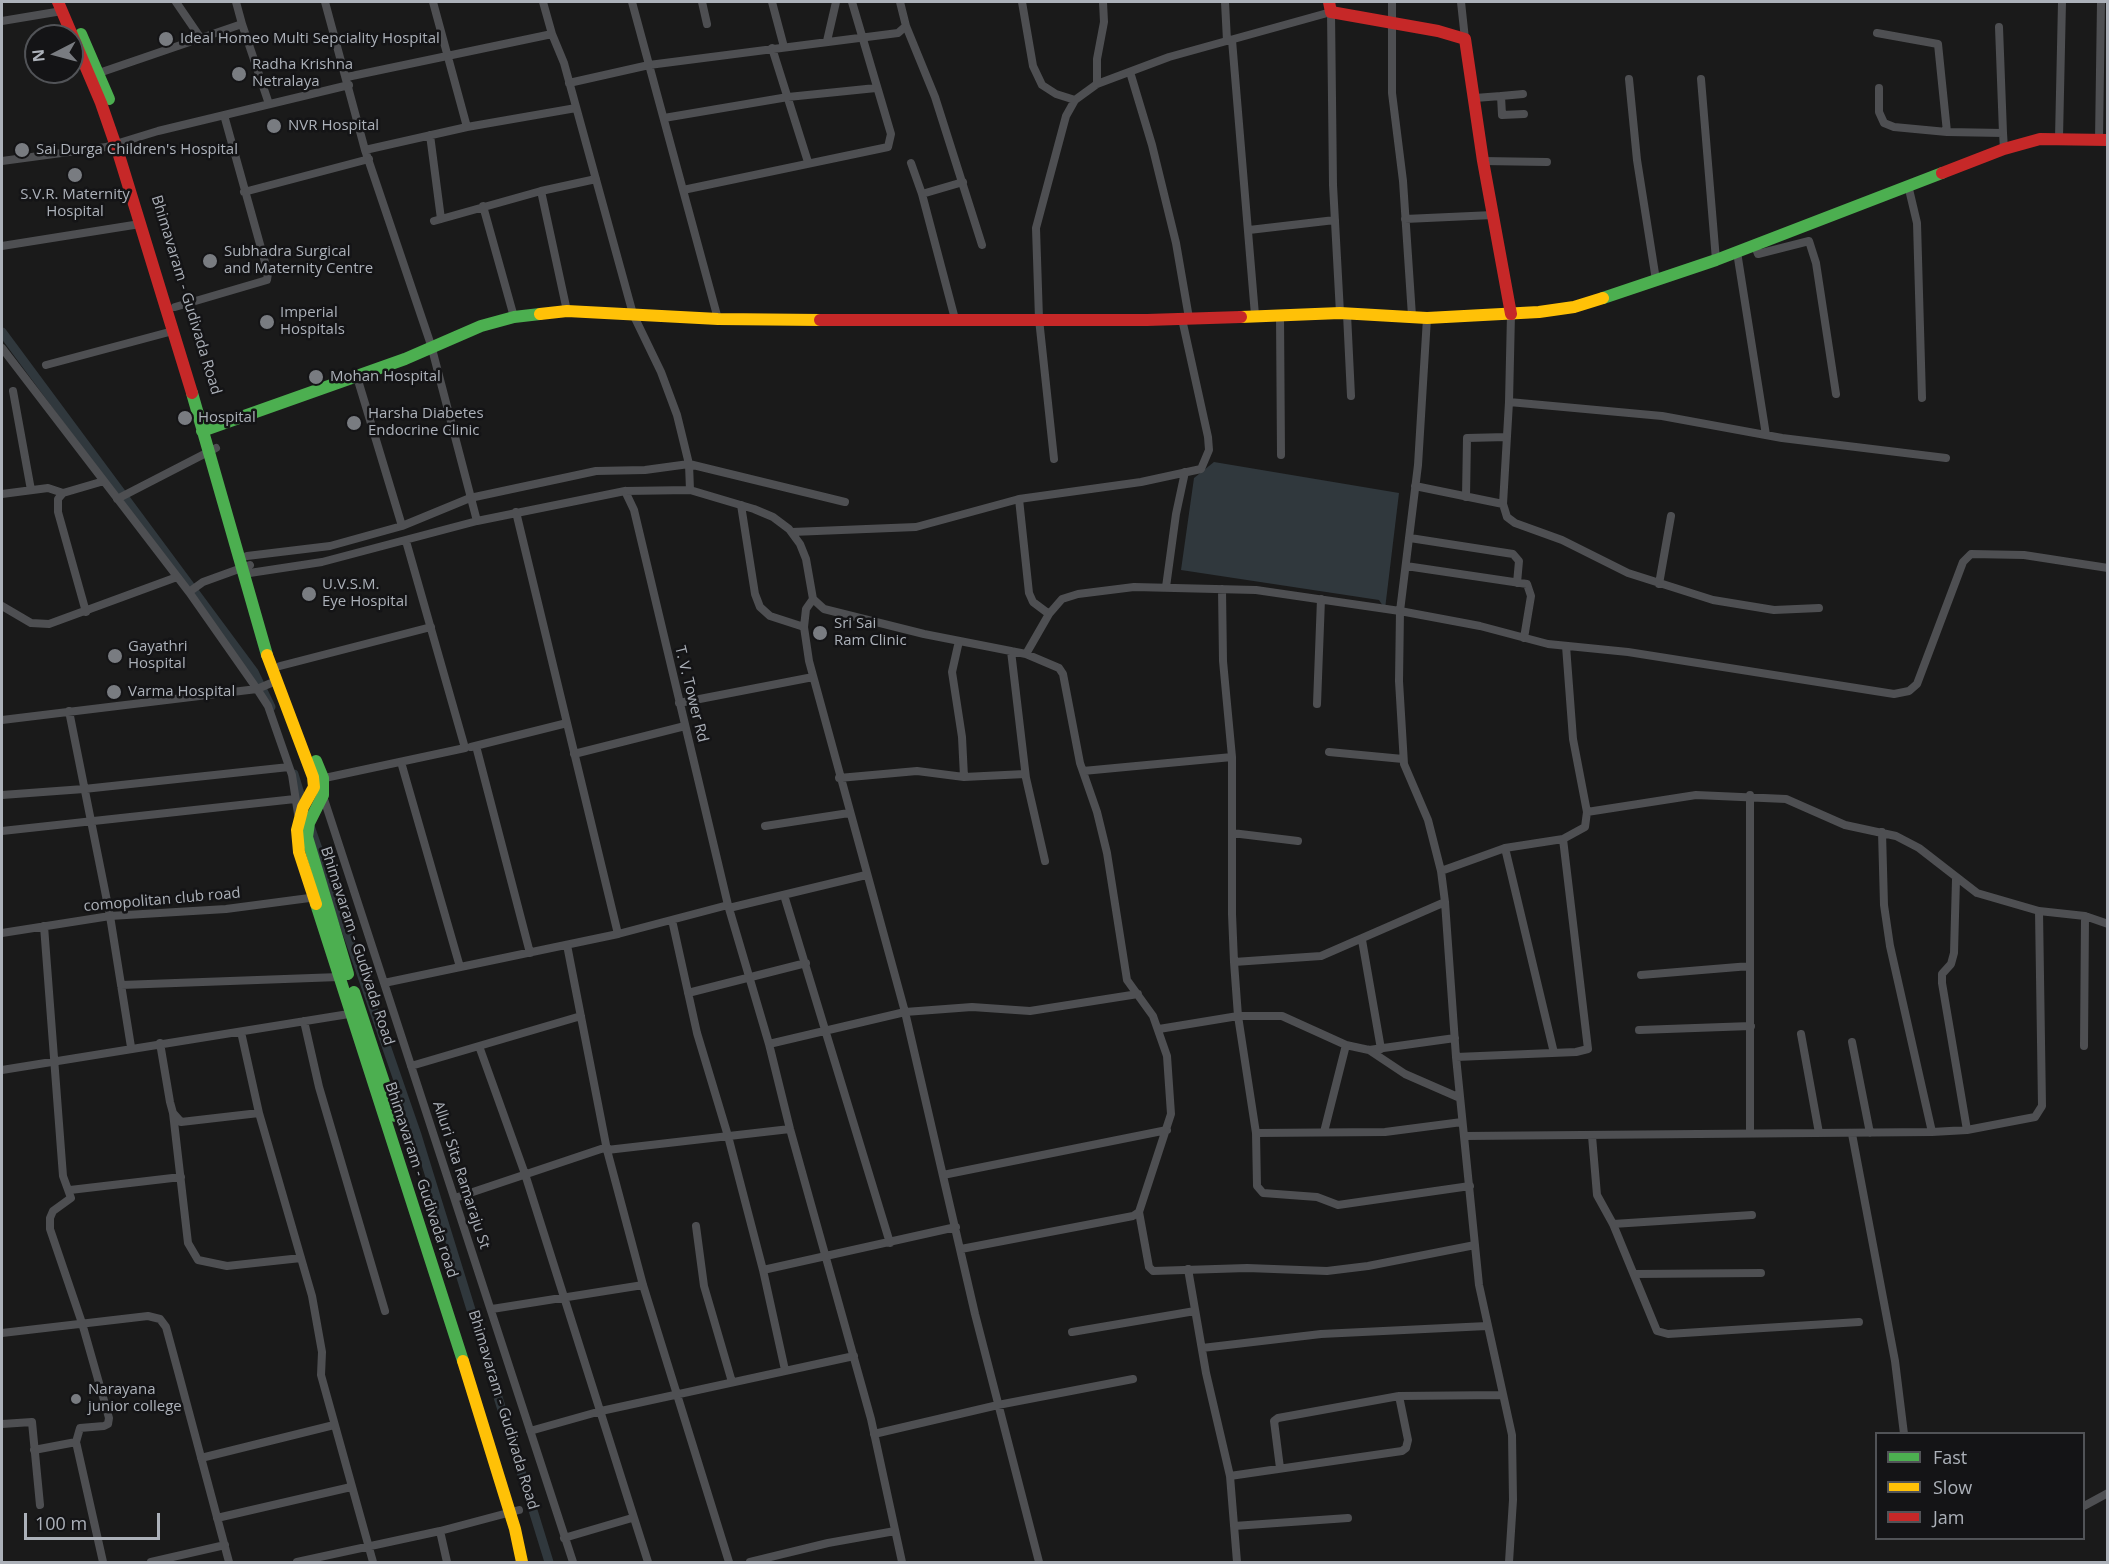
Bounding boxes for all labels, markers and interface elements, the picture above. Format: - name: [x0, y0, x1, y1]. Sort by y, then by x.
- north arrow: [24, 24, 84, 84]
- marker: Ideal Homeo Multi Sepciality Hospital: [157, 30, 175, 48]
- place label: Ideal Homeo Multi Sepciality Hospital: [180, 30, 440, 48]
- text: N: [26, 48, 50, 63]
- place label: Radha Krishna Netralaya: [252, 56, 353, 91]
- marker: Radha Krishna Netralaya: [230, 65, 248, 83]
- marker: NVR Hospital: [265, 117, 283, 135]
- place label: NVR Hospital: [288, 117, 379, 135]
- marker: Sai Durga Children's Hospital: [13, 141, 31, 159]
- place label: Sai Durga Children's Hospital: [36, 141, 238, 159]
- marker: S.V.R. Maternity Hospital: [66, 166, 84, 184]
- place label: S.V.R. Maternity Hospital: [20, 186, 130, 221]
- street label: Bhimavaram - Gudivada Road: [147, 193, 225, 397]
- place label: Subhadra Surgical and Maternity Centre: [224, 243, 373, 278]
- marker: Subhadra Surgical and Maternity Centre: [201, 252, 219, 270]
- place label: Imperial Hospitals: [280, 304, 345, 339]
- marker: Imperial Hospitals: [258, 313, 276, 331]
- marker: Mohan Hospital: [307, 368, 325, 386]
- place label: Mohan Hospital: [330, 368, 441, 386]
- place label: Harsha Diabetes Endocrine Clinic: [368, 405, 484, 440]
- marker: Hospital: [176, 409, 194, 427]
- place label: Hospital: [198, 409, 256, 427]
- marker: Harsha Diabetes Endocrine Clinic: [345, 414, 363, 432]
- place label: U.V.S.M. Eye Hospital: [322, 576, 408, 611]
- marker: U.V.S.M. Eye Hospital: [300, 585, 318, 603]
- place label: Sri Sai Ram Clinic: [834, 615, 907, 650]
- marker: Sri Sai Ram Clinic: [811, 624, 829, 642]
- place label: Gayathri Hospital: [128, 638, 188, 673]
- street label: T. V. Tower Rd: [670, 644, 712, 744]
- marker: Gayathri Hospital: [106, 647, 124, 665]
- marker: Varma Hospital: [105, 683, 123, 701]
- place label: Varma Hospital: [128, 683, 235, 701]
- street label: Bhimavaram - Gudivada Road: [316, 844, 398, 1048]
- street label: comopolitan club road: [83, 884, 241, 916]
- street label: Bhimavaram - Gudivada road: [381, 1080, 461, 1280]
- street label: Alluri Sita Ramaraju St: [429, 1099, 493, 1251]
- street label: Bhimavaram - Gudivada Road: [464, 1308, 542, 1512]
- place label: Narayana junior college: [88, 1381, 182, 1416]
- marker: Narayana junior college: [69, 1392, 83, 1406]
- legend: [1875, 1432, 2085, 1540]
- text: Fast: [1933, 1445, 1967, 1469]
- text: Slow: [1933, 1475, 1972, 1499]
- scale bar: [27, 1501, 164, 1539]
- text: Jam: [1933, 1505, 1965, 1529]
- text: 100 m: [35, 1511, 87, 1535]

